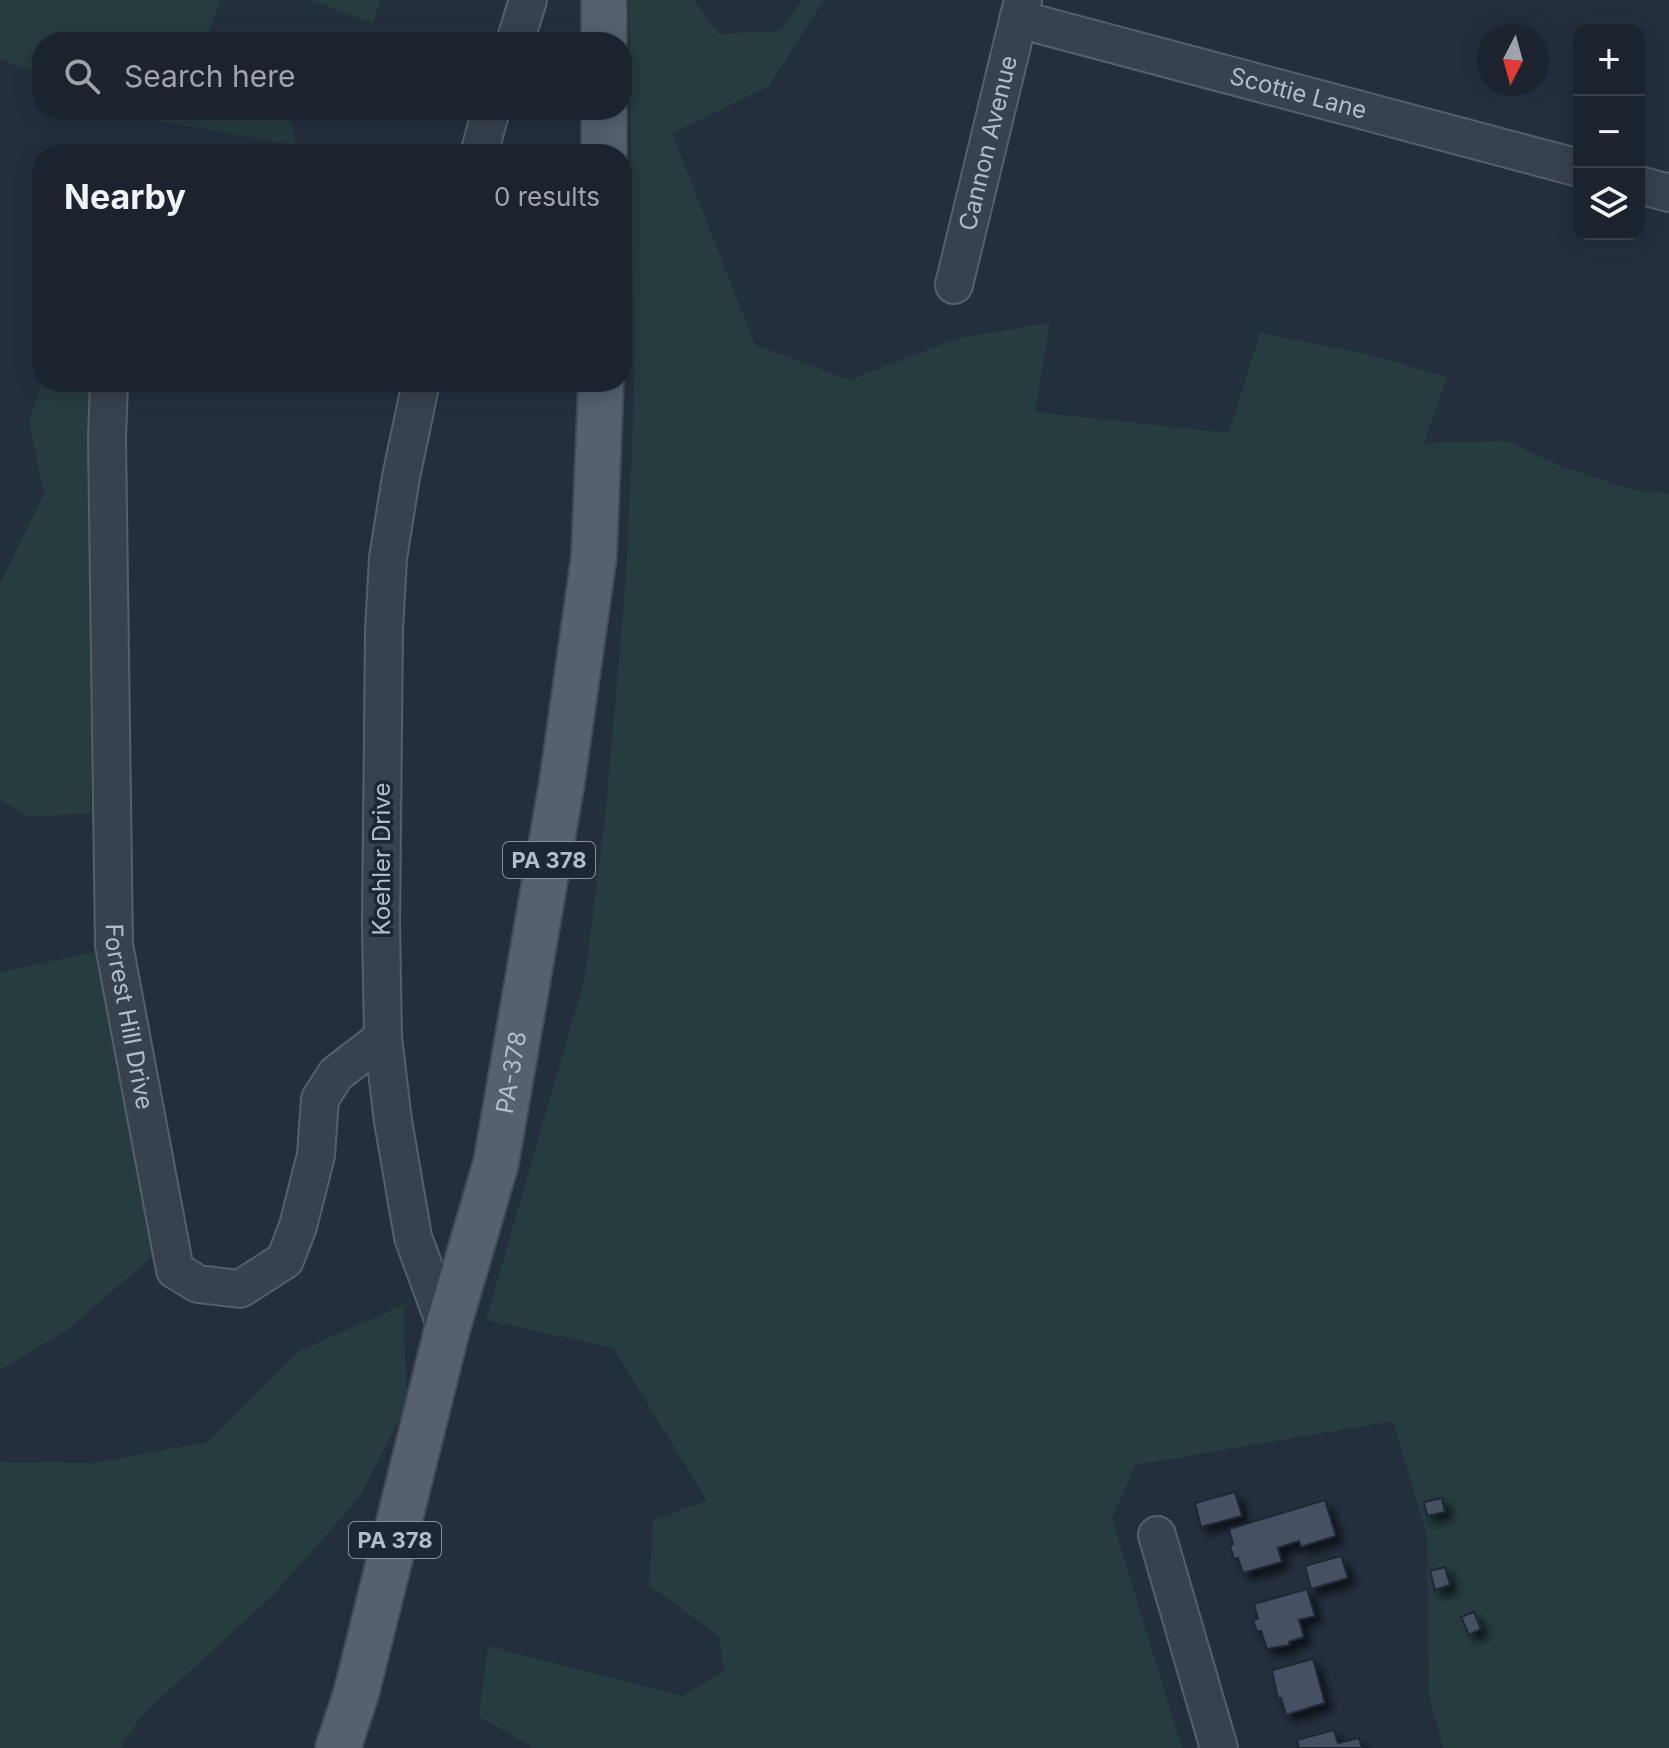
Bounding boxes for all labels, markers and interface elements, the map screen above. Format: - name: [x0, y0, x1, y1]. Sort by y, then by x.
- north arrow: [1477, 24, 1549, 96]
- map controls: [1573, 24, 1645, 240]
- button: +: [1573, 24, 1645, 96]
- search box: [32, 32, 632, 120]
- street label: Cannon Avenue: [953, 53, 1023, 233]
- icon: search: [60, 54, 104, 98]
- text: Search here: [124, 58, 296, 94]
- street label: Scottie Lane: [1227, 61, 1370, 125]
- button: −: [1573, 96, 1645, 168]
- button: layers: [1573, 168, 1645, 240]
- text: Nearby: [64, 176, 186, 217]
- text: 0 results: [494, 181, 600, 212]
- street label: Koehler Drive: [367, 783, 396, 935]
- road number: PA 378: [503, 842, 595, 878]
- street label: Forrest Hill Drive: [100, 923, 160, 1112]
- street label: PA-378: [490, 1029, 533, 1116]
- road number: PA 378: [349, 1522, 441, 1558]

